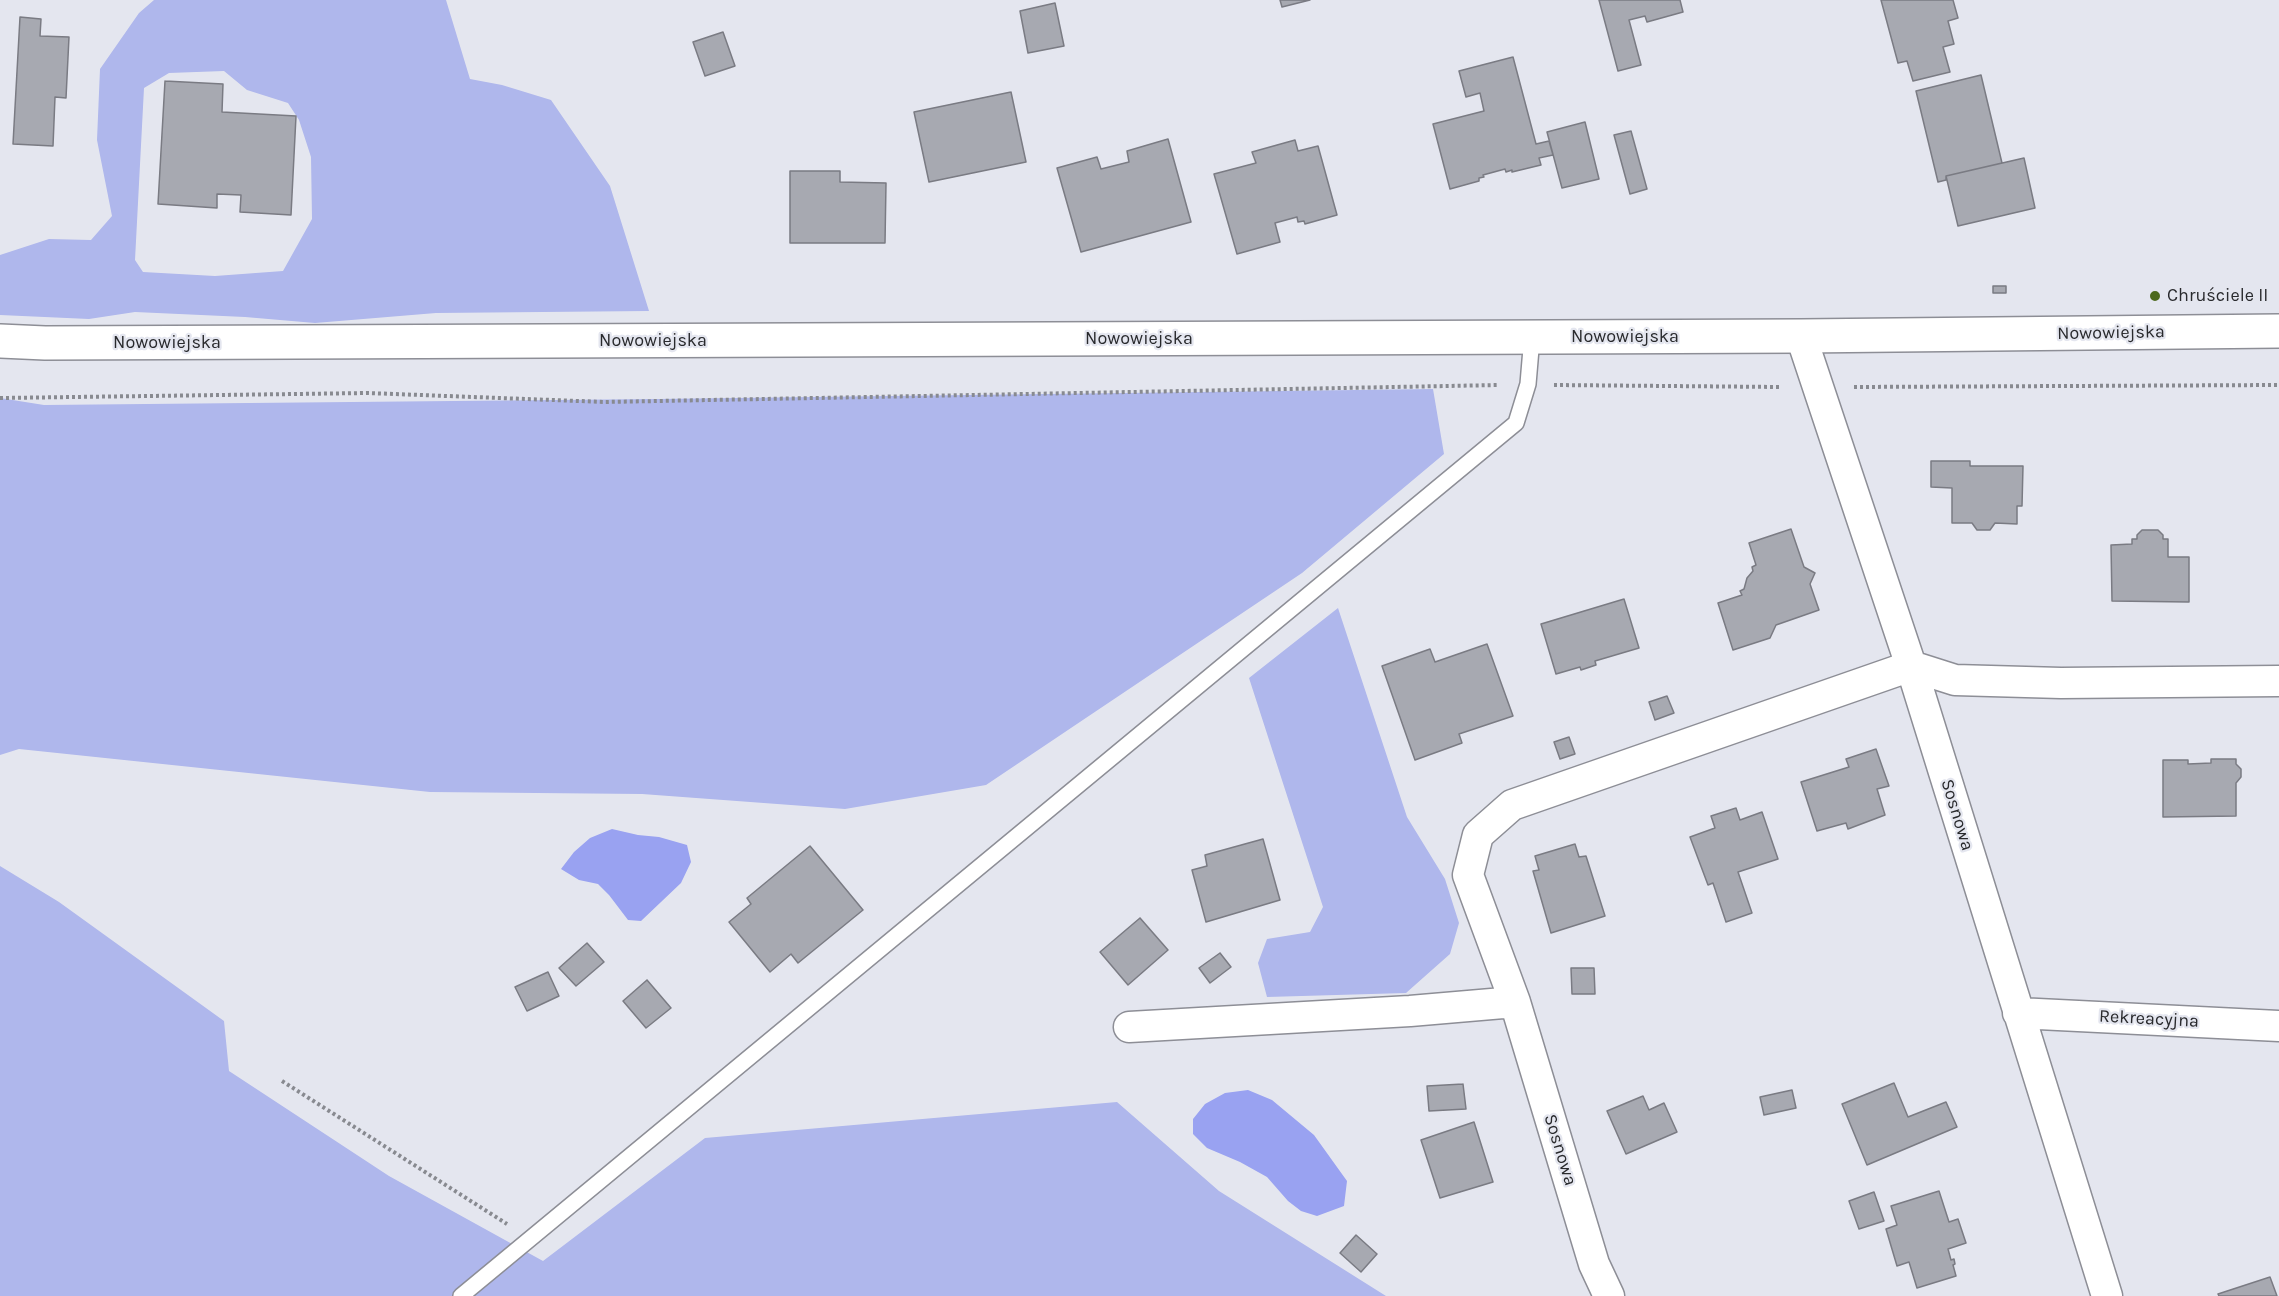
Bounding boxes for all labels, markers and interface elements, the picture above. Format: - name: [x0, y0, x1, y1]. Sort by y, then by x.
- place label: Chruściele II: [2167, 285, 2268, 307]
- marker: Chruściele II: [2148, 289, 2162, 303]
- street label: Nowowiejska: [2057, 321, 2165, 345]
- street label: Nowowiejska: [1571, 326, 1679, 348]
- street label: Nowowiejska: [1085, 328, 1193, 350]
- street label: Nowowiejska: [599, 330, 707, 352]
- street label: Nowowiejska: [113, 332, 221, 354]
- street label: Sosnowa: [1936, 777, 1978, 853]
- street label: Rekreacyjna: [2098, 1006, 2200, 1032]
- street label: Sosnowa: [1539, 1112, 1581, 1188]

